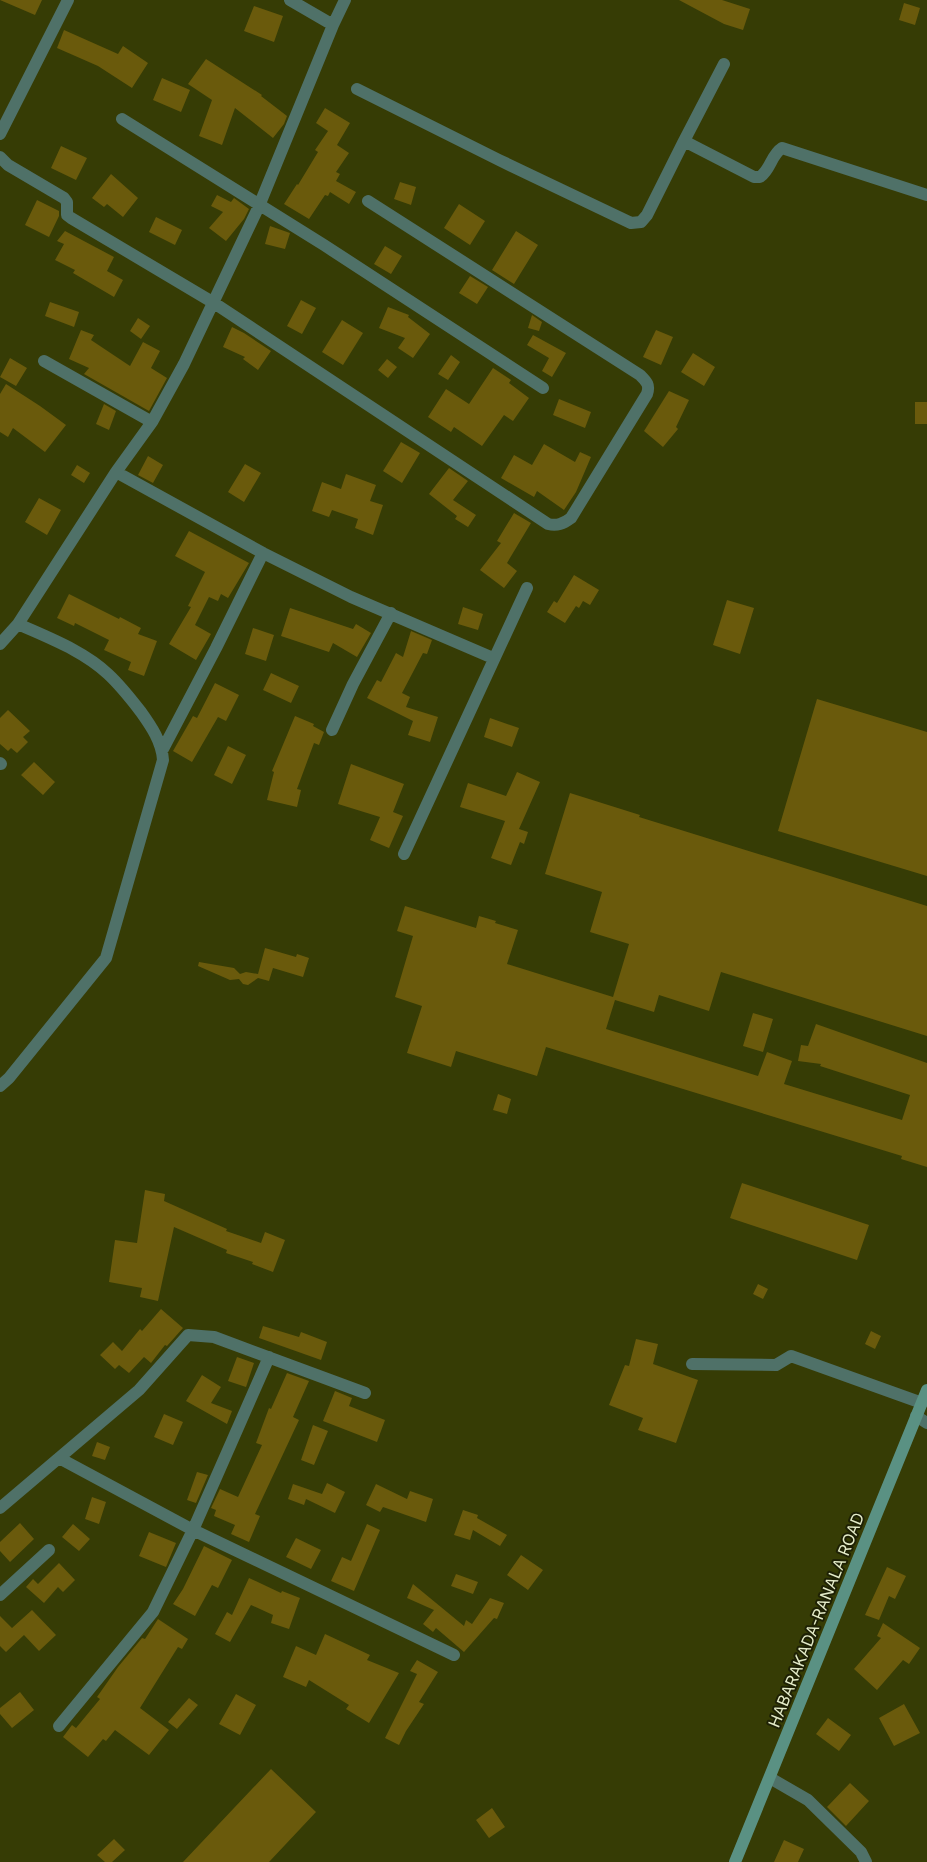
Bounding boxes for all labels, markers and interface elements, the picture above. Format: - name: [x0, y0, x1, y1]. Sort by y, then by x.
- street label: HABARAKADA-RANALA ROAD: [764, 1510, 868, 1730]

